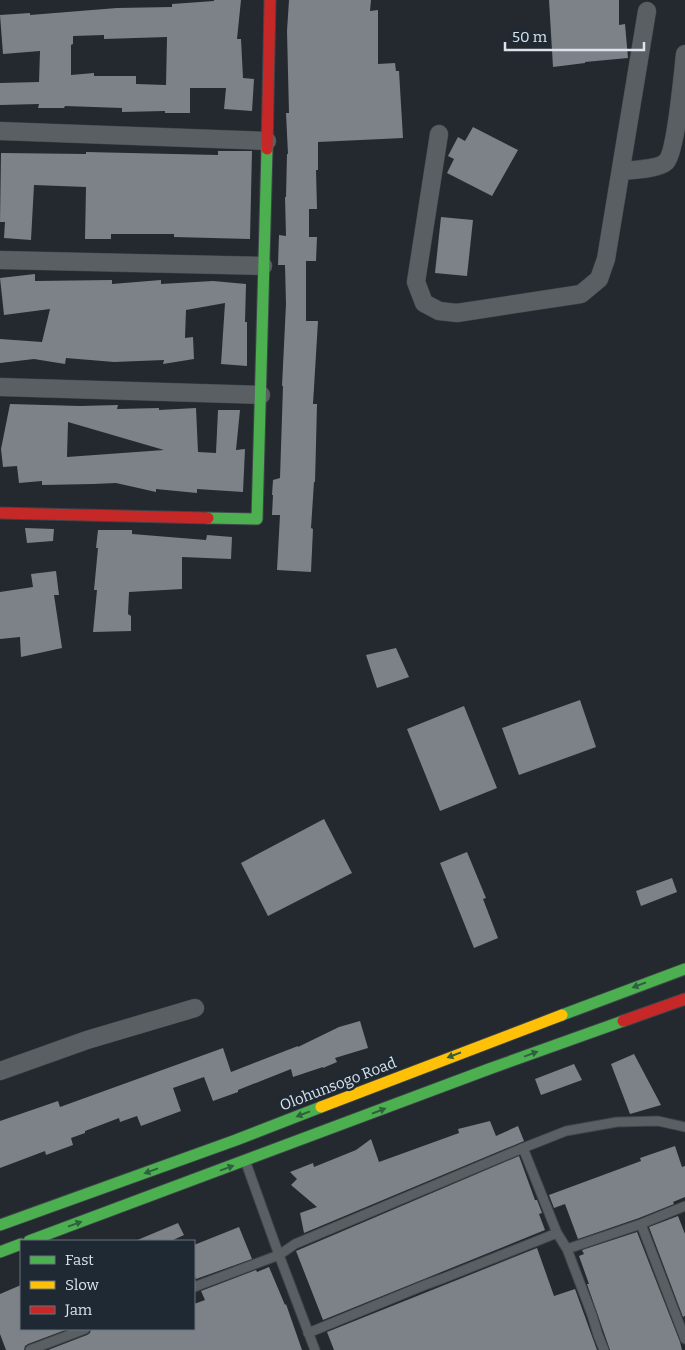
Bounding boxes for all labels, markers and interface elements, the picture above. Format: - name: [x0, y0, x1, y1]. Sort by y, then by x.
- scale bar: [505, 20, 644, 52]
- text: 50 m: [512, 28, 548, 46]
- one-way arrow: [631, 981, 646, 989]
- one-way arrow: [524, 1050, 539, 1057]
- one-way arrow: [447, 1052, 462, 1059]
- street label: Olohunsogo Road: [277, 1054, 399, 1114]
- one-way arrow: [372, 1106, 386, 1114]
- one-way arrow: [295, 1110, 310, 1118]
- one-way arrow: [220, 1164, 235, 1172]
- one-way arrow: [143, 1168, 158, 1175]
- one-way arrow: [67, 1220, 82, 1227]
- legend: [20, 1240, 195, 1330]
- text: Fast: [65, 1251, 94, 1269]
- text: Slow: [65, 1276, 100, 1294]
- text: Jam: [64, 1301, 93, 1319]

